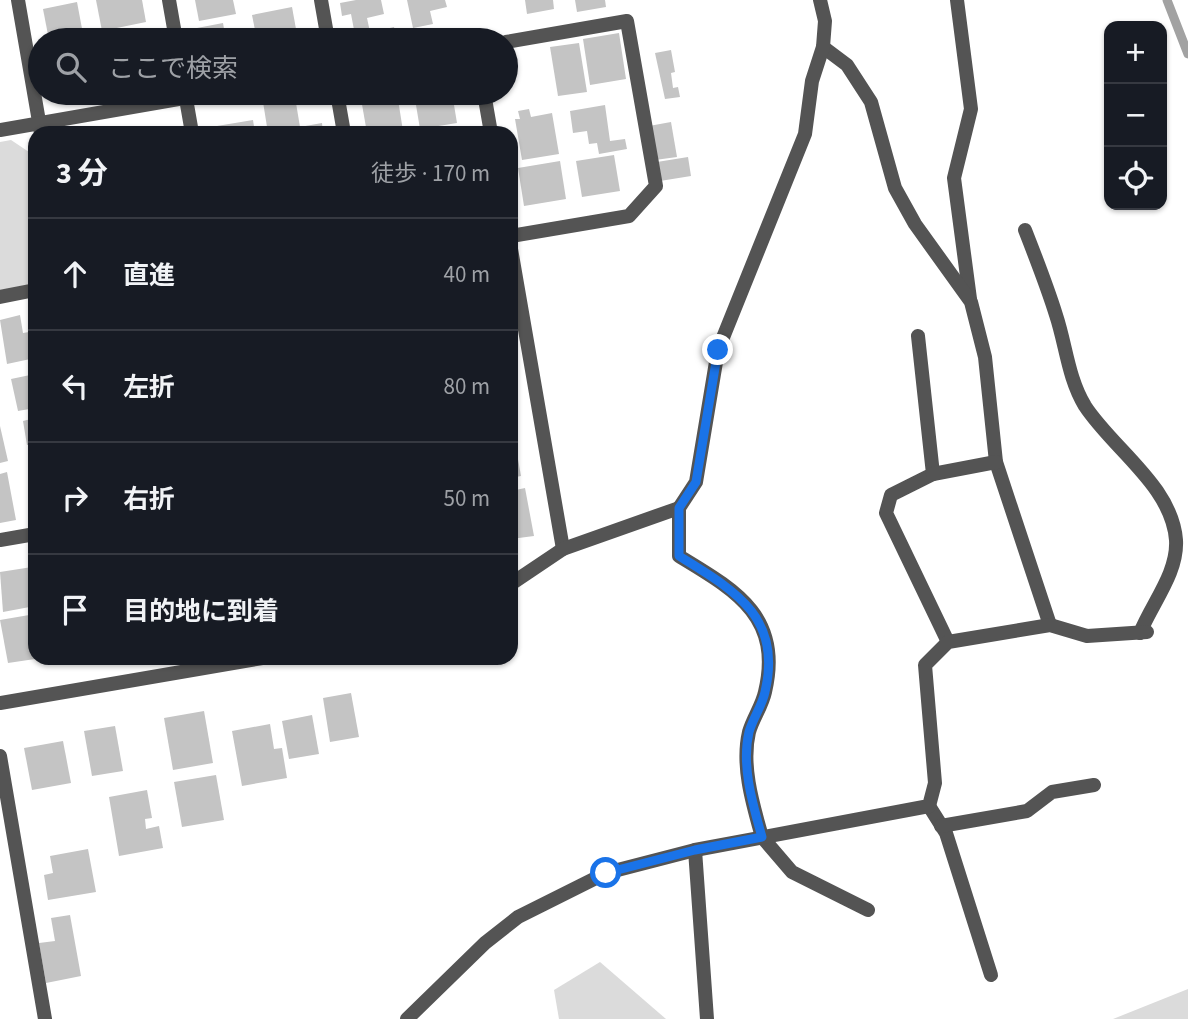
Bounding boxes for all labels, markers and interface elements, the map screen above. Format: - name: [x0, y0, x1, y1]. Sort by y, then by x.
- map controls: [1104, 21, 1167, 210]
- button: +: [1104, 21, 1167, 84]
- search box: [28, 28, 518, 105]
- icon: search: [52, 48, 90, 86]
- text: ここで検索: [108, 50, 238, 87]
- button: −: [1104, 84, 1167, 147]
- button: locate: [1104, 147, 1167, 210]
- text: 3 分: [56, 152, 108, 195]
- text: 徒歩 · 170 m: [371, 157, 490, 190]
- icon: ahead: [56, 255, 94, 293]
- text: 直進: [123, 257, 175, 294]
- text: 40 m: [443, 258, 490, 291]
- route end: [702, 334, 733, 365]
- icon: left: [56, 367, 94, 405]
- text: 左折: [123, 369, 175, 406]
- text: 80 m: [443, 370, 490, 403]
- icon: right: [56, 479, 94, 517]
- text: 右折: [123, 481, 175, 518]
- text: 50 m: [443, 482, 490, 515]
- icon: arrive: [56, 591, 94, 629]
- text: 目的地に到着: [123, 593, 279, 630]
- route start: [590, 857, 621, 888]

